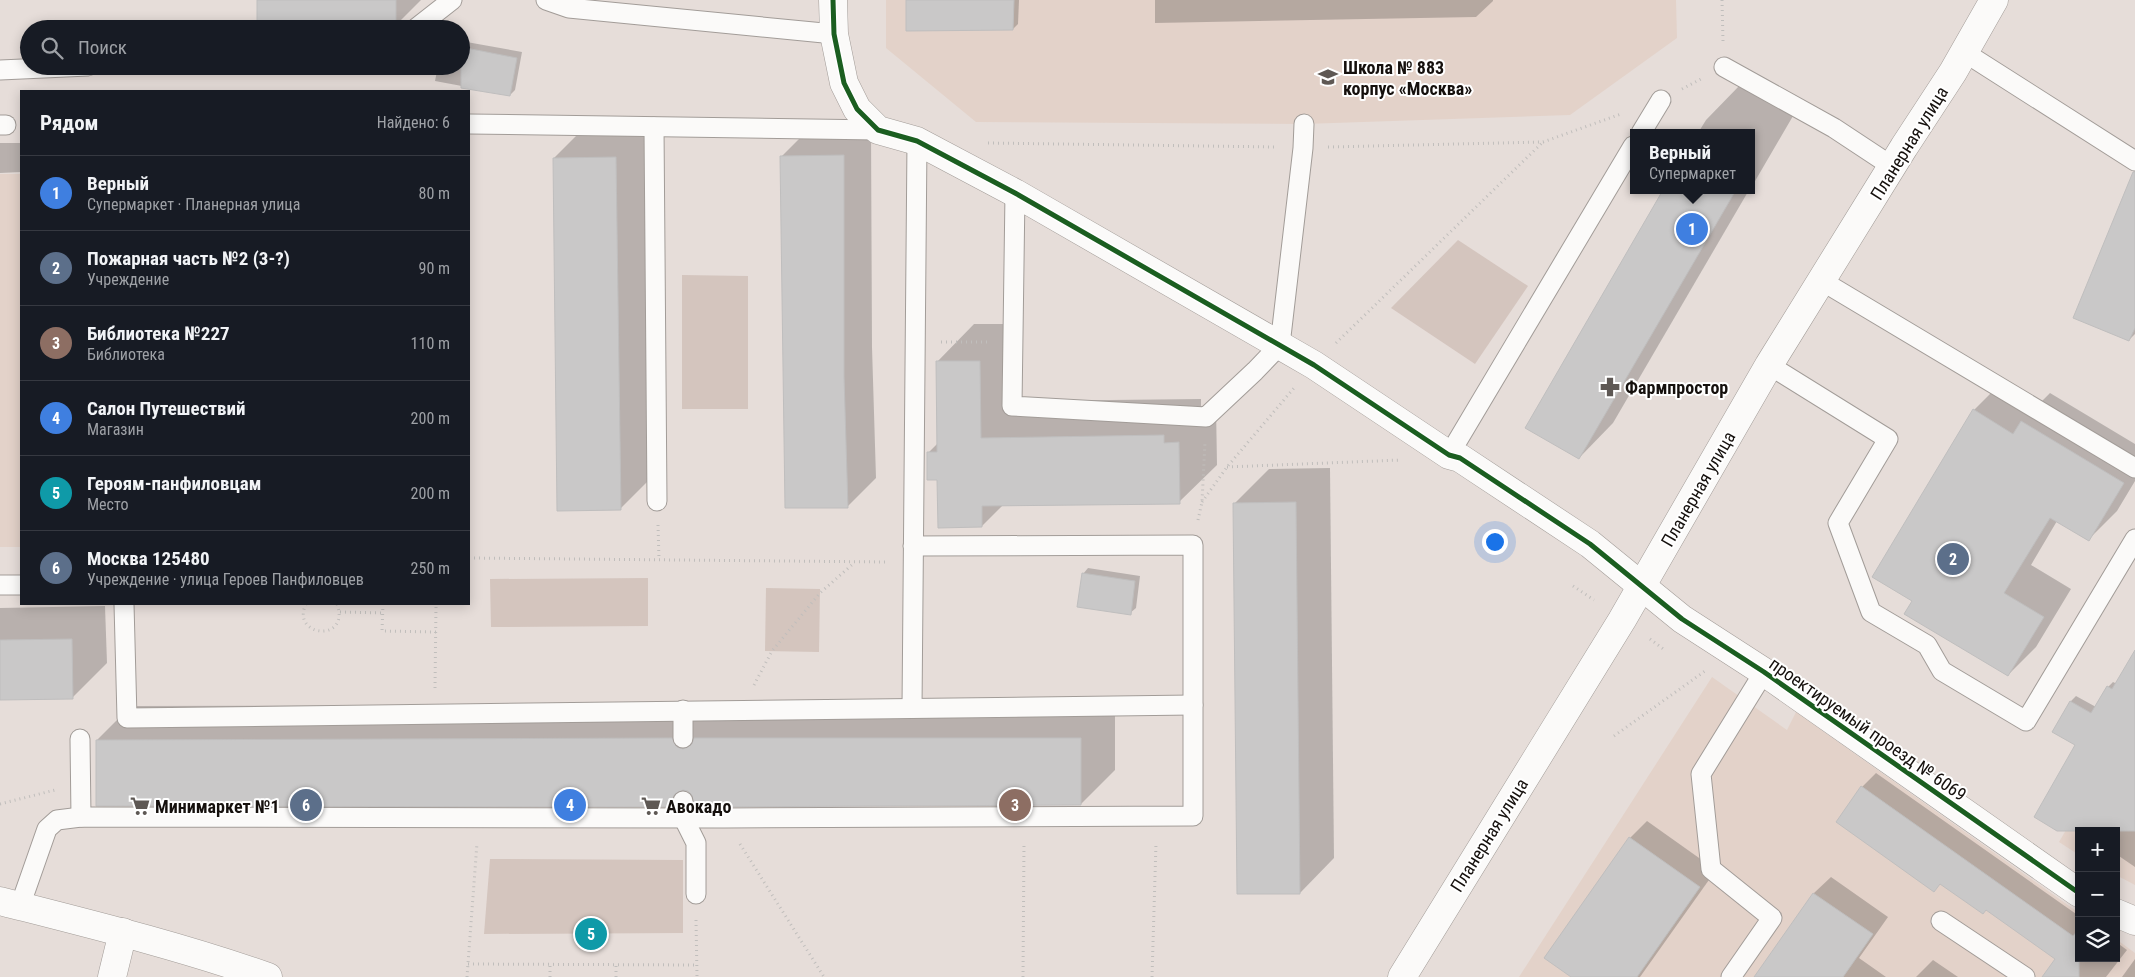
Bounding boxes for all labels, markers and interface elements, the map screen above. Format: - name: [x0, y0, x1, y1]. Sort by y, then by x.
- search box: [20, 20, 470, 75]
- icon: search: [38, 34, 66, 62]
- text: Поиск: [78, 36, 127, 59]
- place label: Школа № 883 корпус «Москва»: [1343, 57, 1472, 99]
- school or university icon: Школа № 883 корпус «Москва»: [1317, 66, 1339, 88]
- street label: Планерная улица: [1866, 82, 1952, 204]
- text: Рядом: [40, 111, 99, 135]
- text: Найдено: 6: [377, 113, 450, 132]
- popup: [1630, 129, 1755, 194]
- text: Верный: [1649, 141, 1711, 164]
- text: Супермаркет: [1649, 164, 1736, 183]
- text: Верный: [87, 172, 149, 195]
- text: 1: [52, 184, 60, 203]
- text: 80 m: [418, 184, 450, 203]
- text: Супермаркет · Планерная улица: [87, 195, 300, 214]
- pin: 1: [1676, 210, 1708, 248]
- text: Пожарная часть №2 (3-?): [87, 247, 290, 270]
- text: 2: [52, 259, 60, 278]
- text: 90 m: [418, 259, 450, 278]
- text: Учреждение: [87, 270, 169, 289]
- text: Библиотека №227: [87, 322, 230, 345]
- text: 3: [52, 334, 60, 353]
- text: 110 m: [411, 334, 450, 353]
- text: Библиотека: [87, 345, 165, 364]
- pharmacy icon: Фармпростор: [1599, 376, 1621, 398]
- place label: Фармпростор: [1625, 377, 1728, 398]
- text: Салон Путешествий: [87, 397, 246, 420]
- text: 4: [52, 409, 60, 428]
- text: 200 m: [411, 409, 450, 428]
- text: Магазин: [87, 420, 144, 439]
- street label: Планерная улица: [1657, 428, 1739, 550]
- text: Героям-панфиловцам: [87, 472, 261, 495]
- text: 5: [52, 484, 60, 503]
- text: 200 m: [411, 484, 450, 503]
- text: Место: [87, 495, 128, 514]
- your location: [1482, 529, 1508, 555]
- pin: 2: [1937, 540, 1969, 578]
- text: Москва 125480: [87, 547, 210, 570]
- text: 6: [52, 559, 60, 578]
- text: 250 m: [411, 559, 450, 578]
- text: Учреждение · улица Героев Панфиловцев: [87, 570, 364, 589]
- street label: проектируемый проезд № 6069: [1765, 653, 1971, 805]
- street label: Планерная улица: [1446, 774, 1532, 896]
- pin: 6: [290, 786, 322, 824]
- pin: 4: [554, 786, 586, 824]
- pin: 3: [999, 786, 1031, 824]
- supermarket icon: Минимаркет №1: [129, 795, 151, 817]
- supermarket icon: Авокадо: [640, 795, 662, 817]
- place label: Минимаркет №1: [155, 796, 280, 817]
- place label: Авокадо: [666, 796, 731, 817]
- map controls: [2075, 827, 2120, 962]
- button: +: [2075, 827, 2120, 872]
- button: −: [2075, 872, 2120, 917]
- pin: 5: [575, 915, 607, 953]
- button: layers: [2075, 917, 2120, 962]

